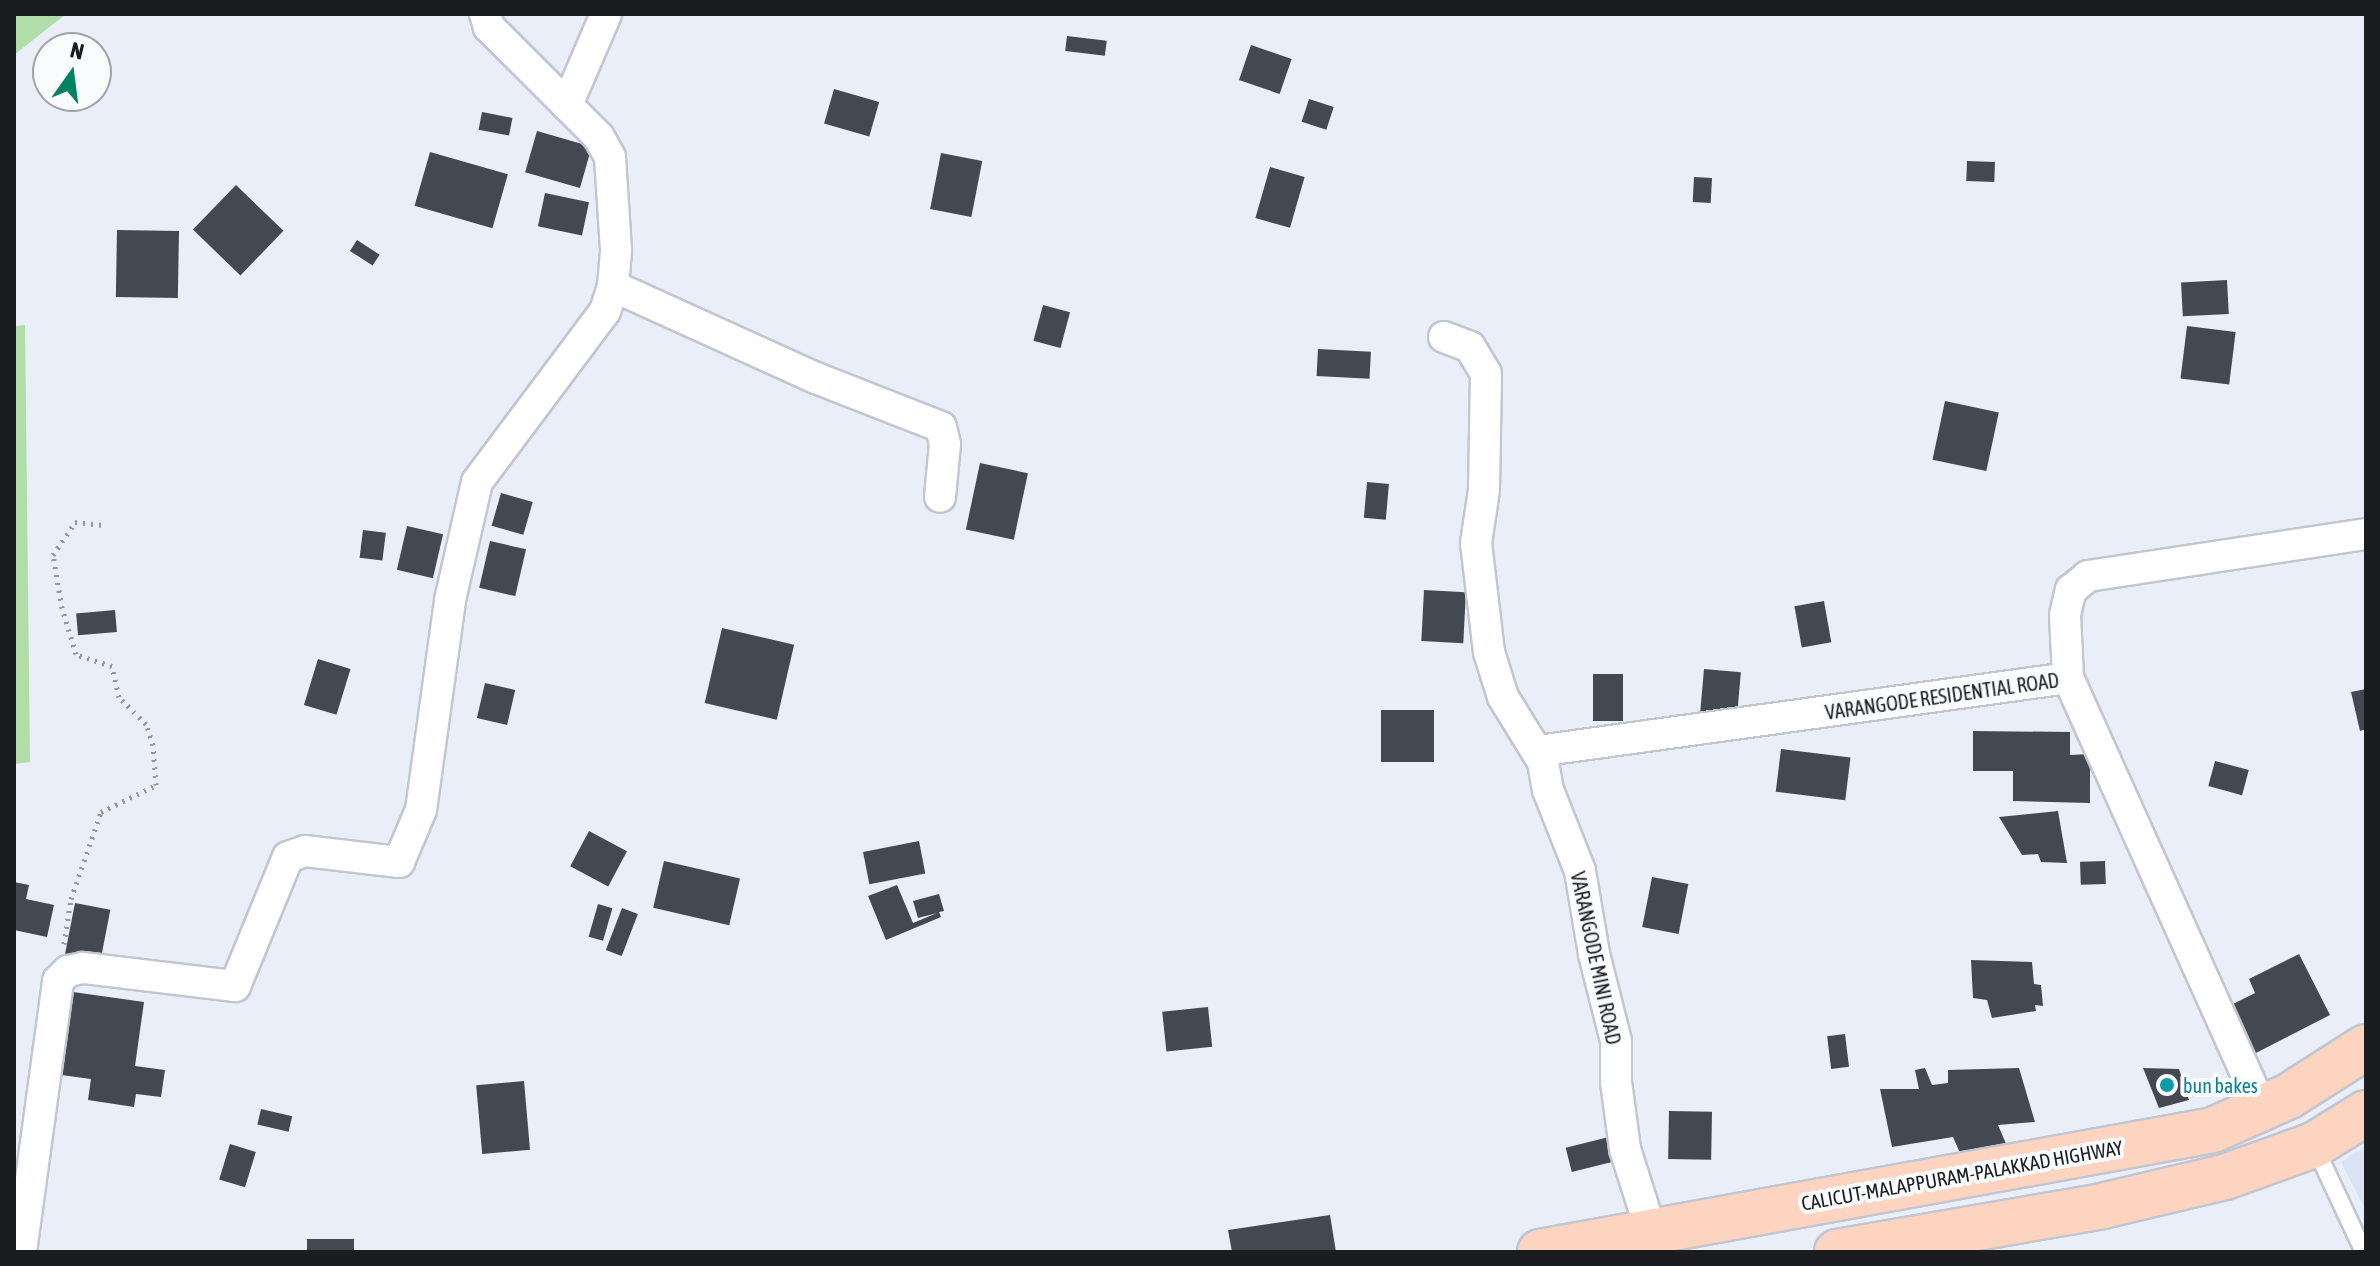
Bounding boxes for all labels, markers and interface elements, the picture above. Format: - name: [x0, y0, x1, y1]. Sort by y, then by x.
- north arrow: [32, 32, 112, 112]
- text: N: [68, 36, 87, 65]
- street label: VARANGODE RESIDENTIAL ROAD: [1824, 668, 2060, 724]
- street label: VARANGODE MINI ROAD: [1566, 869, 1626, 1047]
- place label: bun bakes: [2183, 1073, 2258, 1097]
- marker: bun bakes: [2158, 1076, 2176, 1094]
- street label: CALICUT-MALAPPURAM-PALAKKAD HIGHWAY: [1799, 1135, 2125, 1215]

